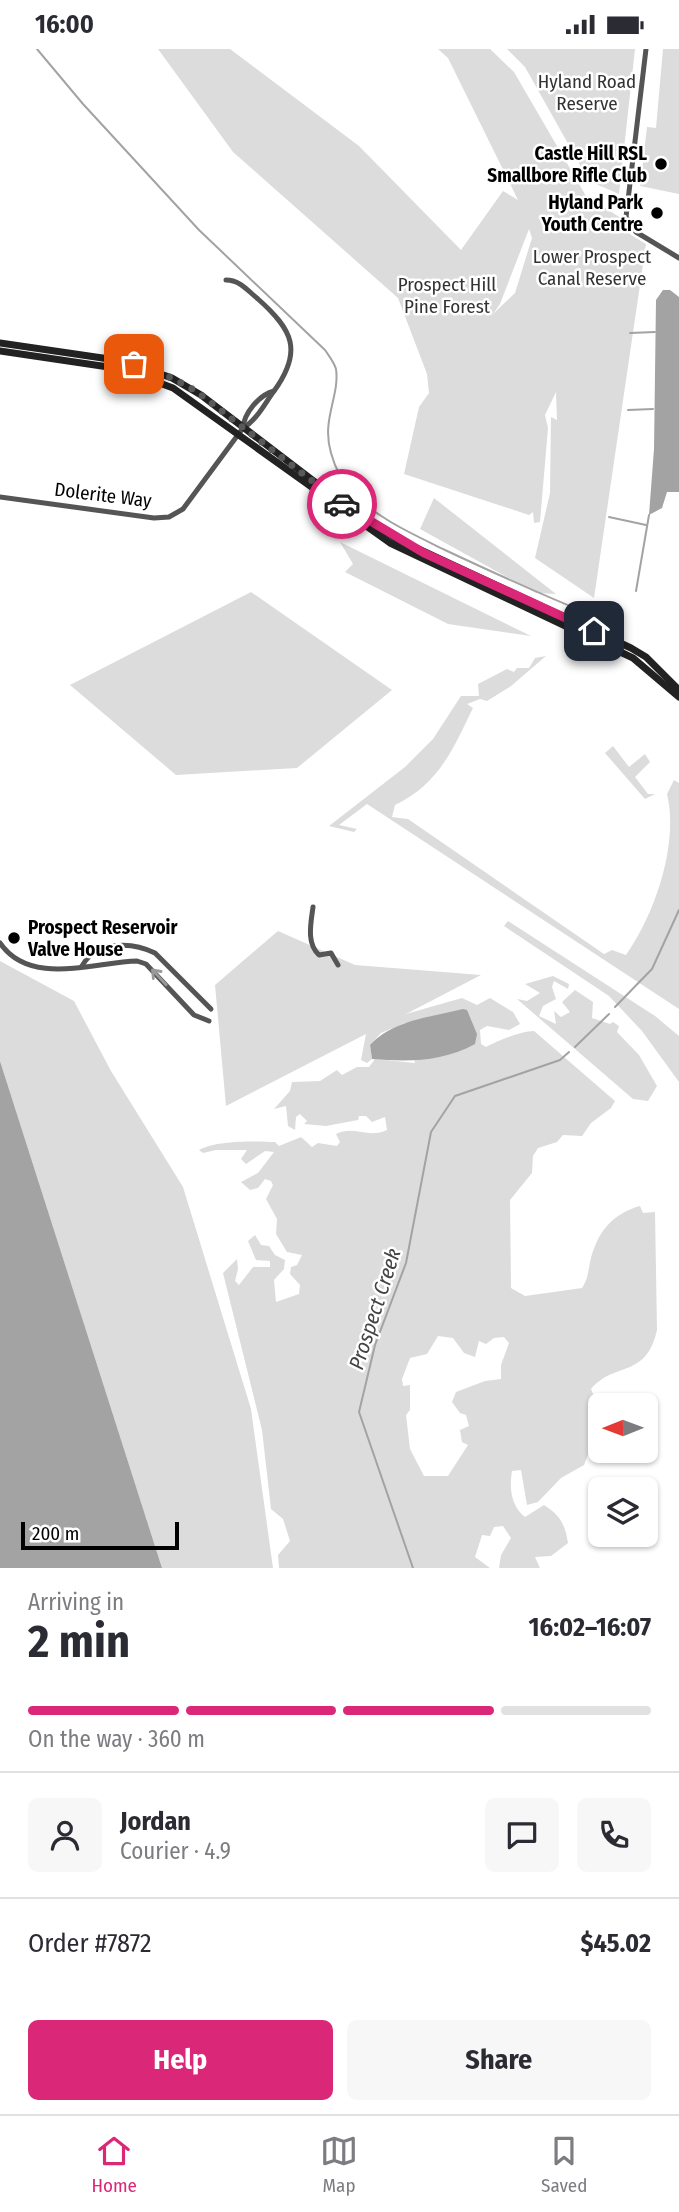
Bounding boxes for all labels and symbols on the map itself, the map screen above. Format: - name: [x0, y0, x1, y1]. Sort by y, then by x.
- park label: Hyland Road Reserve: [538, 70, 636, 115]
- place label: Castle Hill RSL Smallbore Rifle Club: [487, 142, 647, 187]
- marker: Castle Hill RSL Smallbore Rifle Club: [653, 156, 669, 172]
- place label: Hyland Park Youth Centre: [540, 191, 643, 236]
- marker: Hyland Park Youth Centre: [649, 205, 665, 221]
- park label: Lower Prospect Canal Reserve: [533, 245, 652, 290]
- park label: Prospect Hill Pine Forest: [398, 273, 496, 318]
- pin: [104, 334, 164, 394]
- courier: [307, 469, 377, 539]
- street label: Dolerite Way: [53, 478, 153, 512]
- pin: [564, 601, 624, 661]
- place label: Prospect Reservoir Valve House: [27, 916, 179, 961]
- marker: Prospect Reservoir Valve House: [6, 930, 22, 946]
- one-way arrow: [151, 969, 168, 986]
- water label: Prospect Creek: [343, 1245, 407, 1373]
- north arrow: [588, 1393, 658, 1463]
- scale bar: [21, 1519, 178, 1551]

